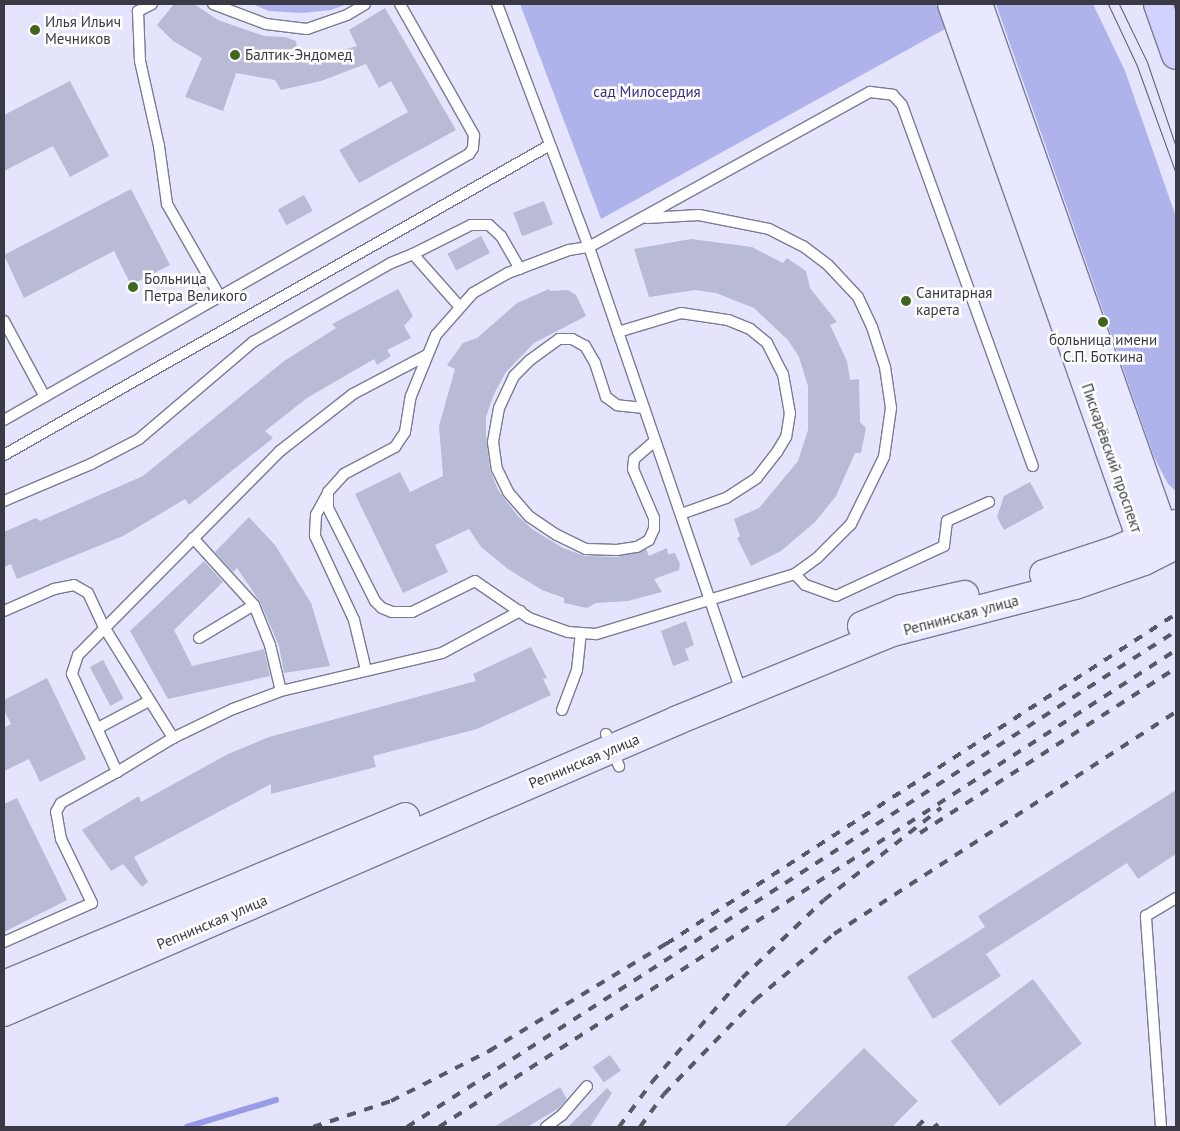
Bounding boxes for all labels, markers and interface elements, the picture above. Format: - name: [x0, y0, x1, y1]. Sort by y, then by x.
- place label: Илья Ильич Мечников: [45, 12, 121, 47]
- marker: Илья Ильич Мечников: [29, 24, 41, 36]
- place label: Балтик-Эндомед: [245, 46, 352, 64]
- marker: Балтик-Эндомед: [229, 49, 241, 61]
- park label: сад Милосердия: [593, 83, 701, 101]
- place label: Больница Петра Великого: [144, 269, 247, 304]
- marker: Больница Петра Великого: [126, 280, 140, 294]
- place label: Санитарная карета: [916, 283, 992, 318]
- marker: Санитарная карета: [900, 295, 912, 307]
- marker: больница имени С.П. Боткина: [1097, 316, 1109, 328]
- place label: больница имени С.П. Боткина: [1049, 330, 1157, 365]
- street label: Пискарёвский проспект: [1078, 381, 1146, 535]
- street label: Репнинская улица: [901, 591, 1021, 639]
- street label: Репнинская улица: [526, 730, 642, 792]
- street label: Репнинская улица: [154, 891, 270, 953]

